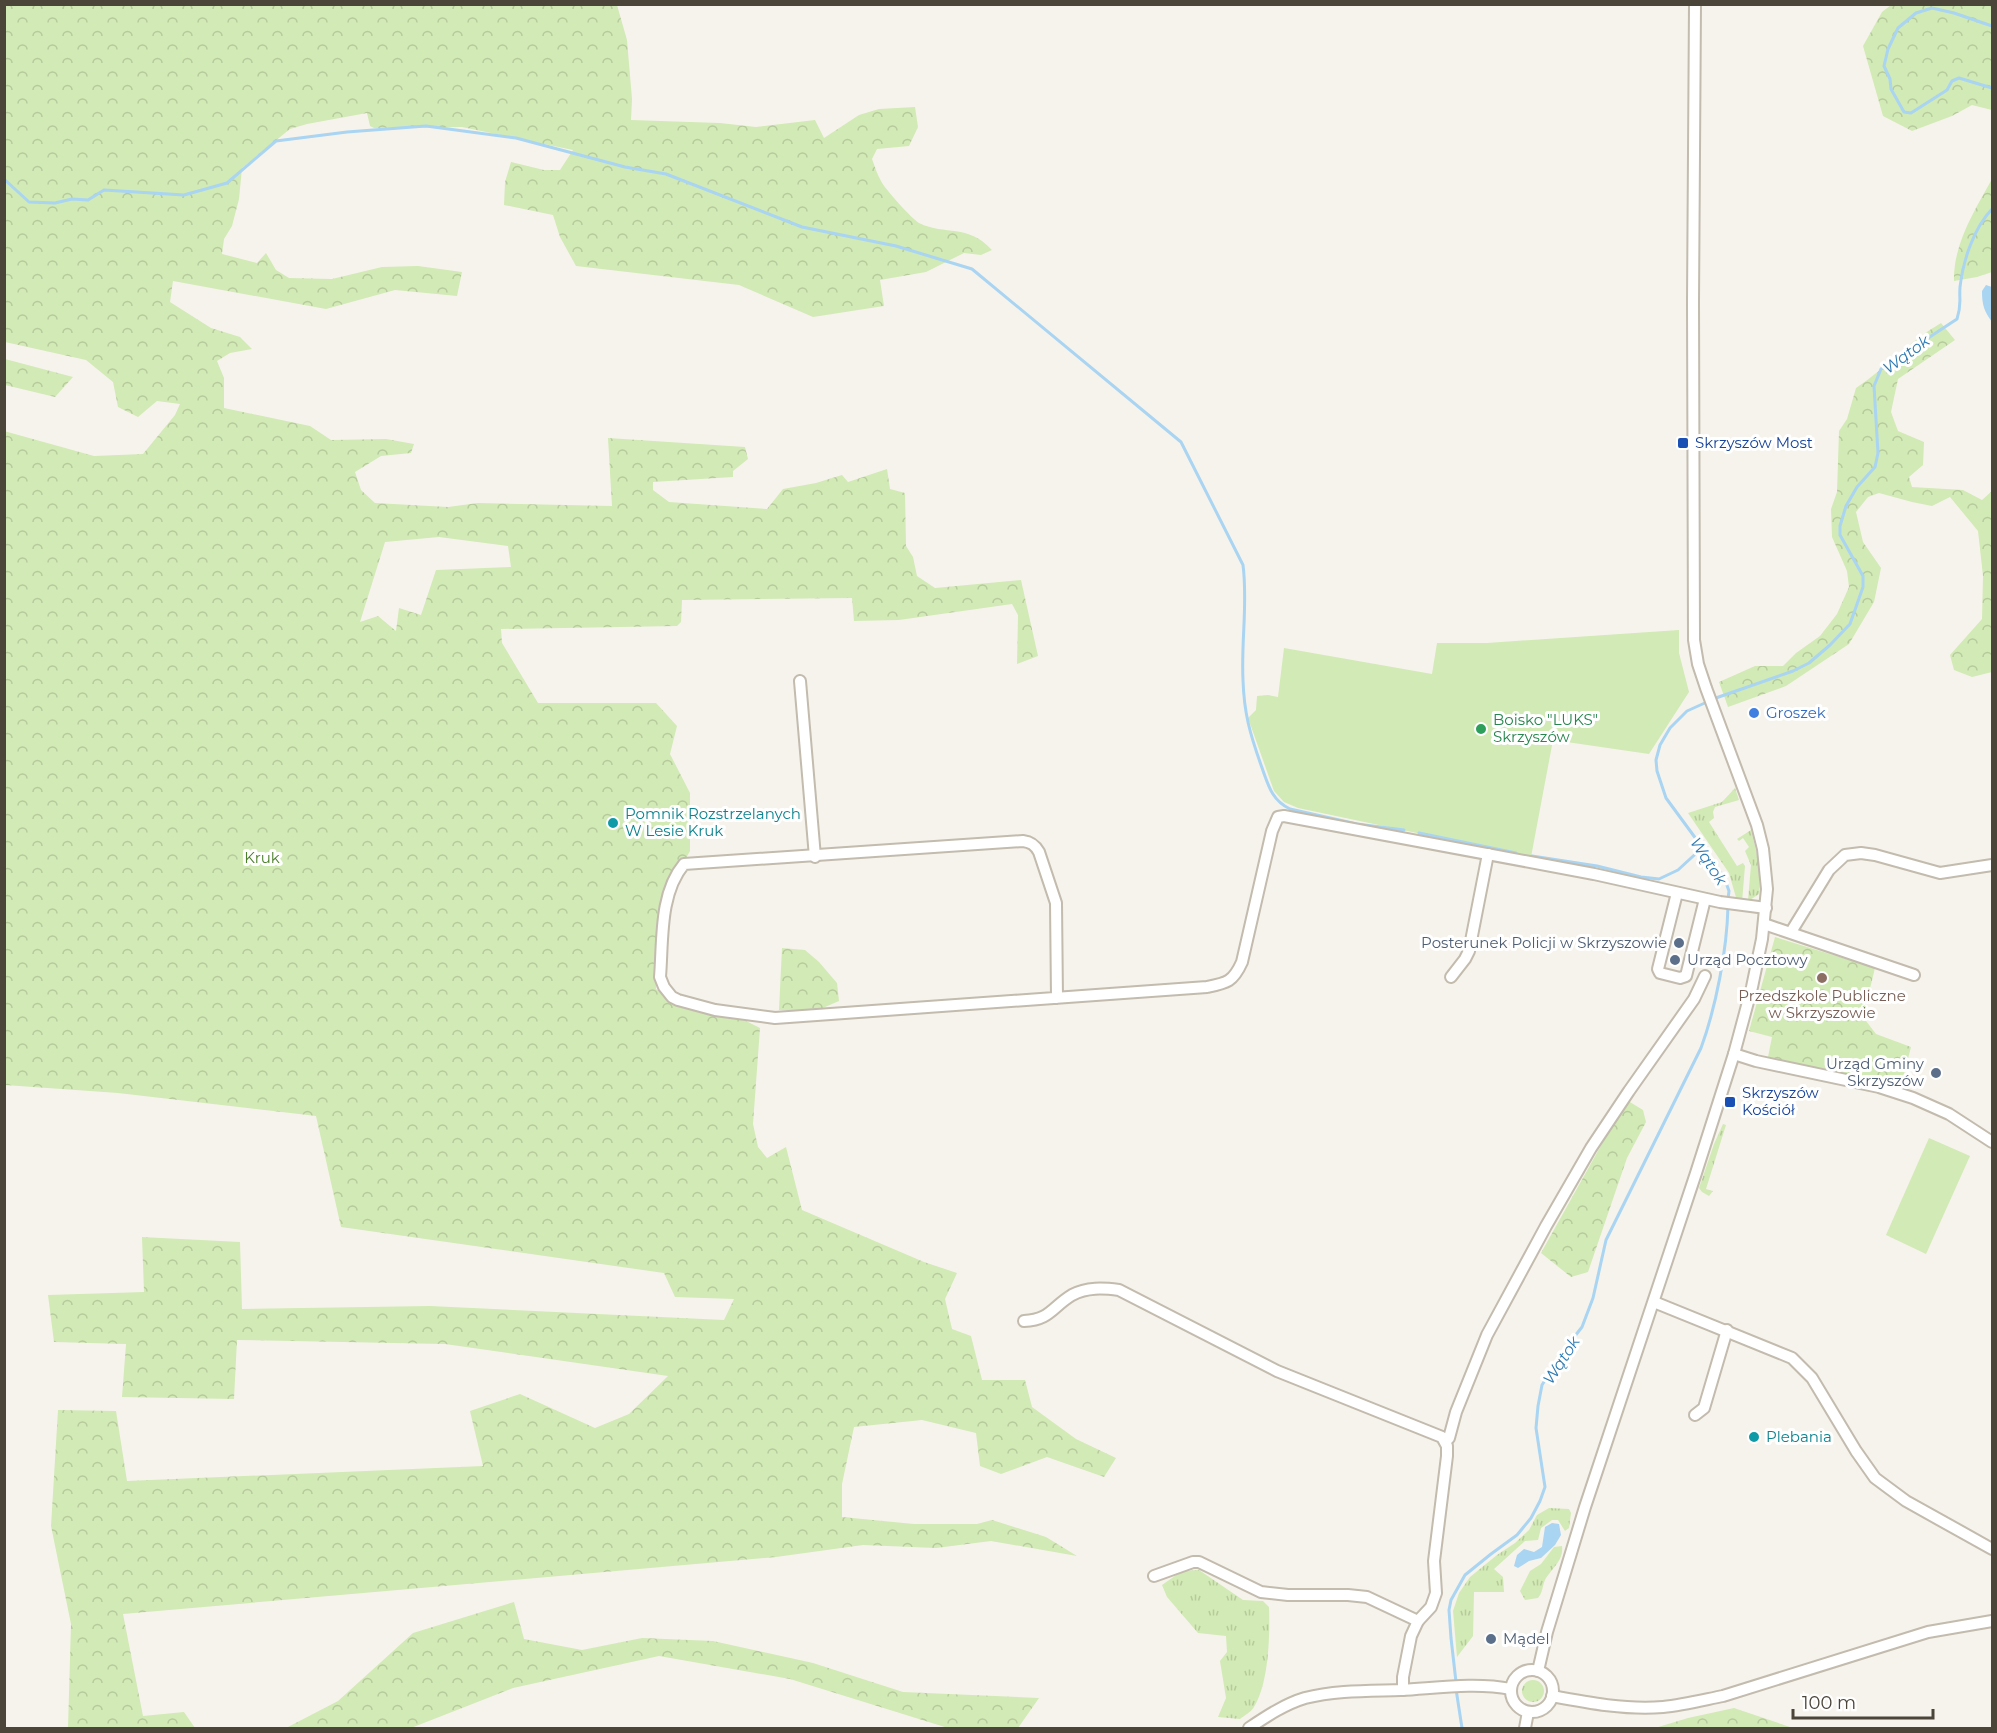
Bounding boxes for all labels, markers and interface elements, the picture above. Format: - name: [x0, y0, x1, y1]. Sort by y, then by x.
- water label: Wątok: [1879, 330, 1935, 378]
- place label: Skrzyszów Most: [1695, 433, 1813, 452]
- marker: Skrzyszów Most: [1676, 436, 1690, 450]
- place label: Groszek: [1766, 703, 1826, 722]
- marker: Groszek: [1747, 706, 1761, 720]
- place label: Boisko "LUKS" Skrzyszów: [1493, 710, 1598, 746]
- marker: Boisko "LUKS" Skrzyszów: [1474, 722, 1488, 736]
- place label: Pomnik Rozstrzelanych W Lesie Kruk: [625, 804, 801, 840]
- marker: Pomnik Rozstrzelanych W Lesie Kruk: [606, 816, 620, 830]
- water label: Wątok: [1686, 834, 1732, 890]
- park label: Kruk: [244, 848, 280, 867]
- place label: Posterunek Policji w Skrzyszowie: [1421, 933, 1667, 952]
- marker: Posterunek Policji w Skrzyszowie: [1672, 936, 1686, 950]
- place label: Urząd Pocztowy: [1687, 950, 1809, 969]
- marker: Urząd Pocztowy: [1668, 953, 1682, 967]
- marker: Przedszkole Publiczne w Skrzyszowie: [1815, 971, 1829, 985]
- place label: Przedszkole Publiczne w Skrzyszowie: [1738, 986, 1906, 1022]
- place label: Urząd Gminy Skrzyszów: [1826, 1054, 1925, 1090]
- marker: Urząd Gminy Skrzyszów: [1929, 1066, 1943, 1080]
- place label: Skrzyszów Kościół: [1742, 1083, 1820, 1119]
- marker: Skrzyszów Kościół: [1723, 1095, 1737, 1109]
- water label: Wątok: [1539, 1332, 1585, 1388]
- place label: Plebania: [1766, 1427, 1832, 1446]
- marker: Plebania: [1747, 1430, 1761, 1444]
- place label: Mądel: [1503, 1629, 1549, 1648]
- marker: Mądel: [1484, 1632, 1498, 1646]
- scale bar: [1793, 1682, 1932, 1720]
- text: 100 m: [1802, 1692, 1856, 1714]

